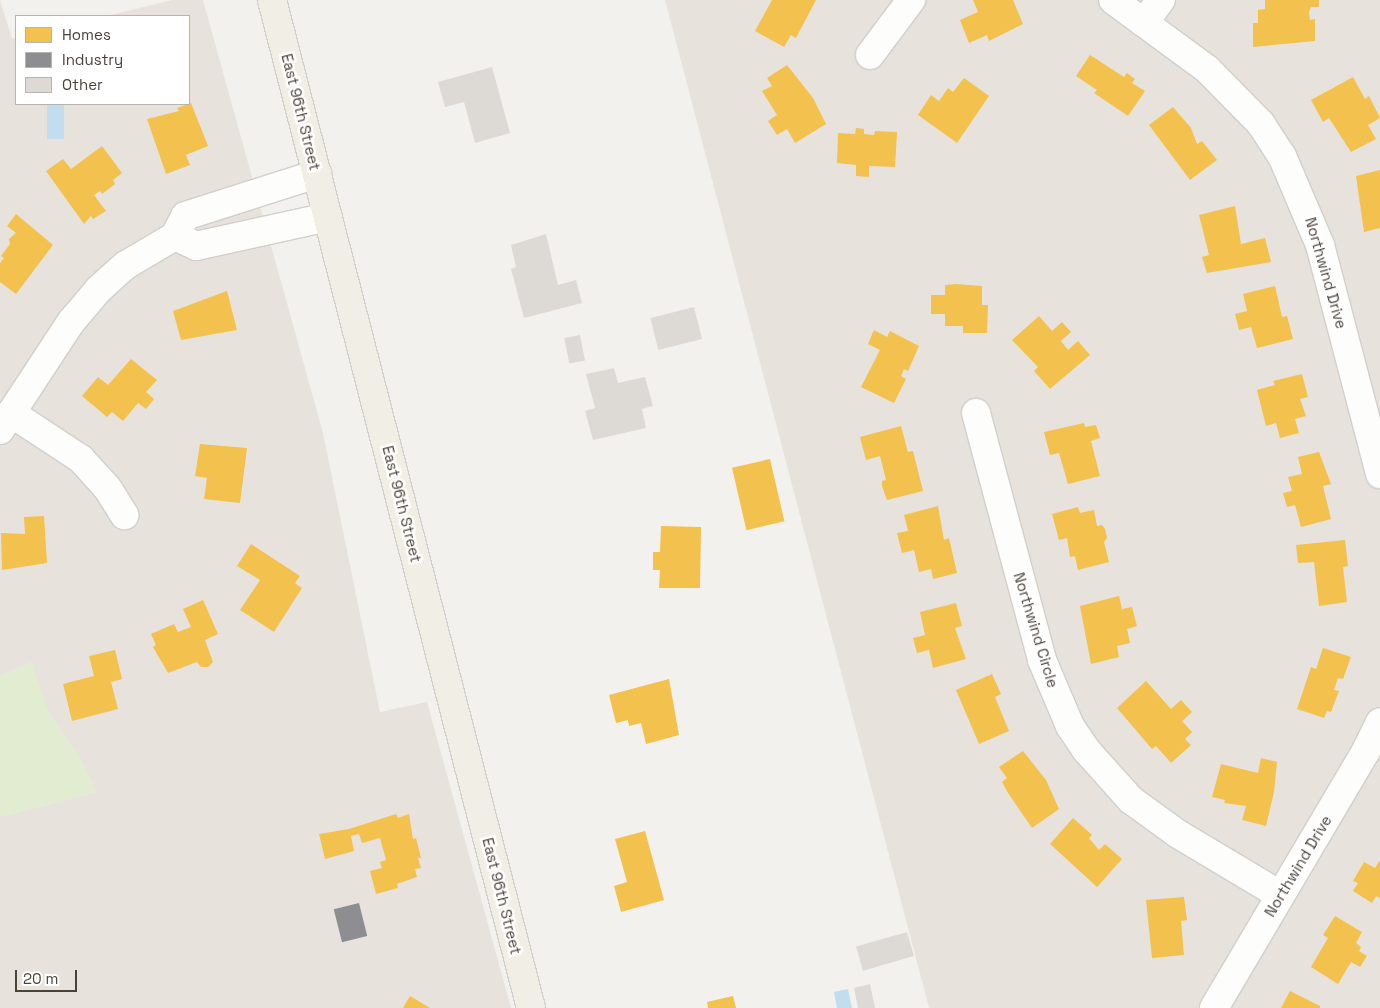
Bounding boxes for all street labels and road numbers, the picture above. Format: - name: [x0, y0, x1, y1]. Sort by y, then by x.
- street label: East 96th Street: [278, 52, 324, 172]
- street label: Northwind Drive: [1301, 215, 1351, 331]
- street label: East 96th Street: [379, 444, 425, 564]
- street label: Northwind Circle: [1010, 570, 1062, 690]
- street label: Northwind Drive: [1261, 812, 1335, 920]
- street label: East 96th Street: [479, 836, 525, 956]

